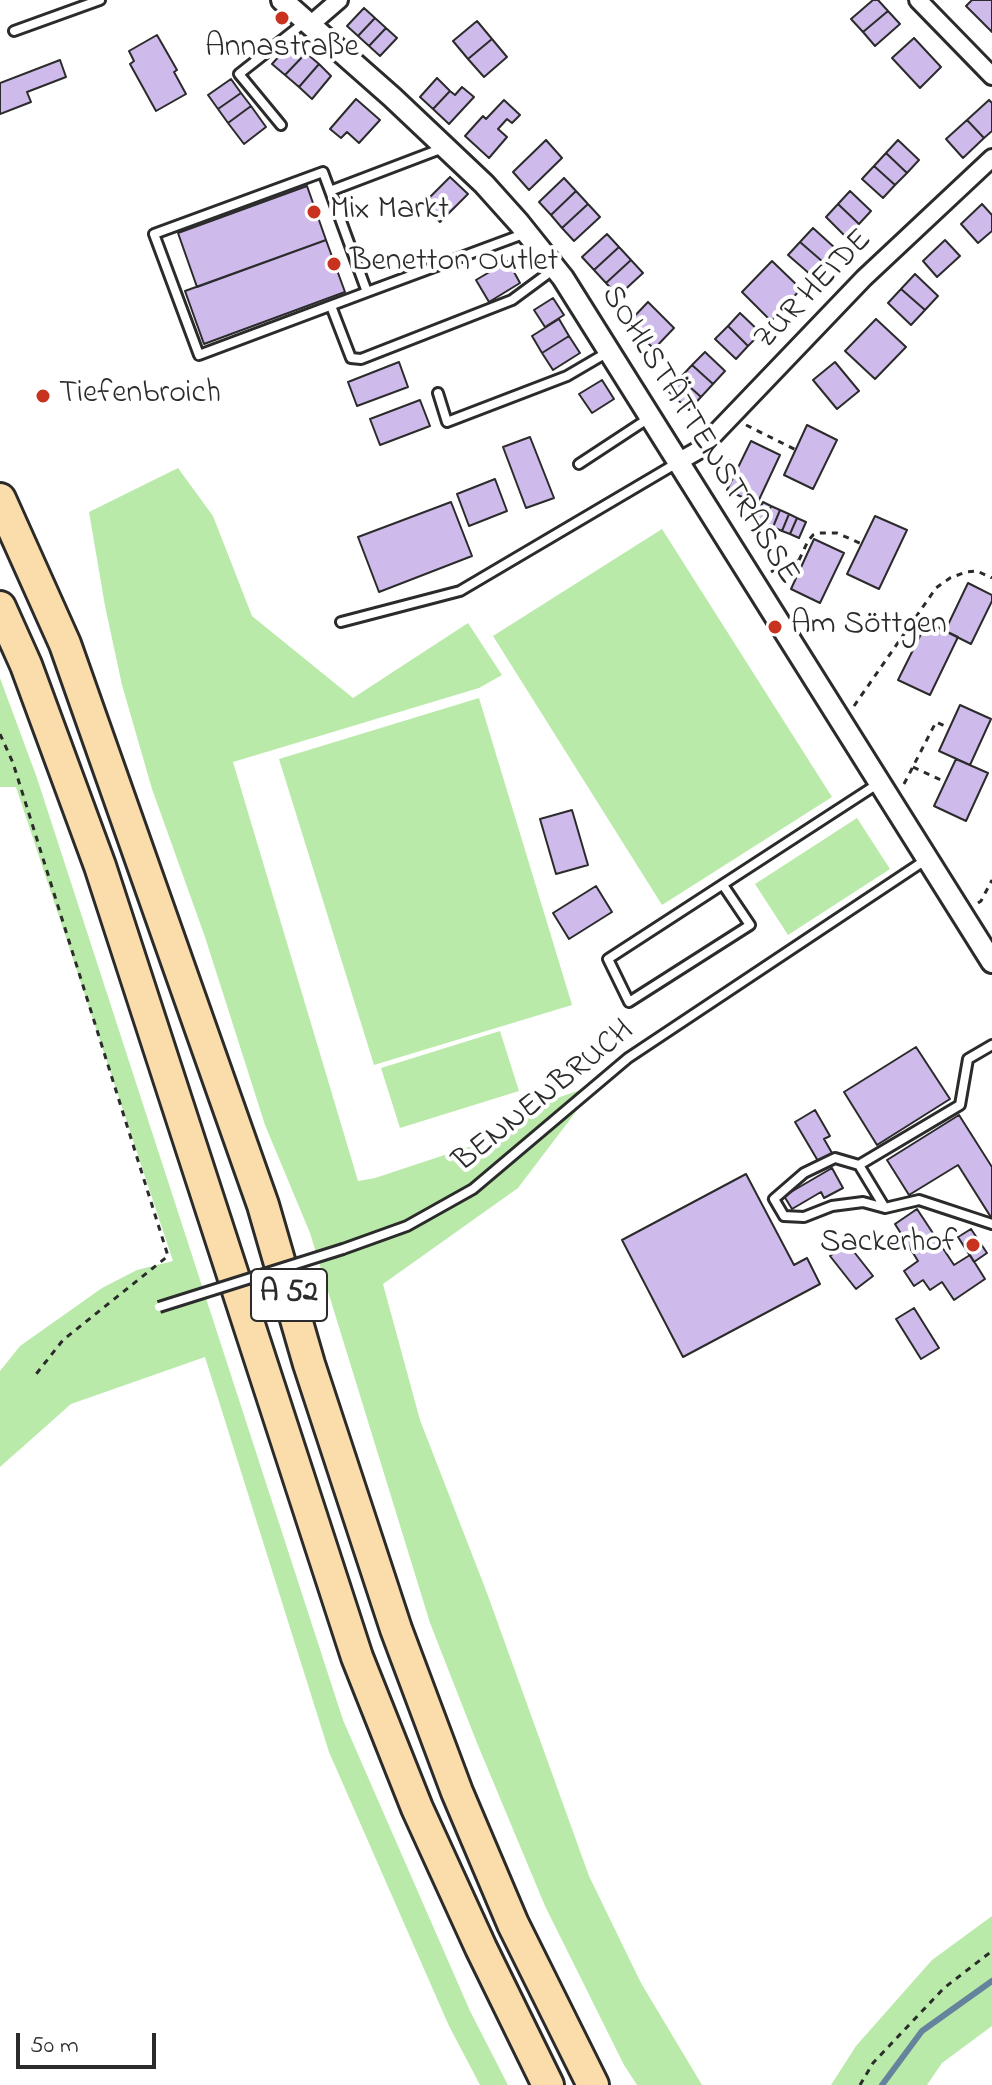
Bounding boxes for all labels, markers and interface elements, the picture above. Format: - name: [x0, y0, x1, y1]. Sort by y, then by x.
- marker: Annastraße: [273, 9, 291, 27]
- place label: Annastraße: [205, 31, 359, 69]
- place label: Mix Markt: [330, 193, 449, 231]
- marker: Mix Markt: [305, 203, 323, 221]
- street label: ZUR HEIDE: [748, 223, 882, 359]
- place label: Benetton Outlet: [350, 245, 558, 283]
- marker: Benetton Outlet: [325, 255, 343, 273]
- street label: SOHLSTÄTTENSTRASSE: [590, 280, 806, 592]
- place label: Tiefenbroich: [59, 377, 221, 415]
- marker: Tiefenbroich: [34, 387, 52, 405]
- place label: Am Söttgen: [791, 608, 947, 646]
- marker: Am Söttgen: [766, 618, 784, 636]
- street label: BENNENBRUCH: [447, 1014, 643, 1182]
- place label: Sackerhof: [820, 1226, 957, 1264]
- marker: Sackerhof: [964, 1236, 982, 1254]
- road number: A 52: [251, 1269, 327, 1321]
- scale bar: [20, 2017, 160, 2067]
- text: 50 m: [30, 2029, 79, 2064]

